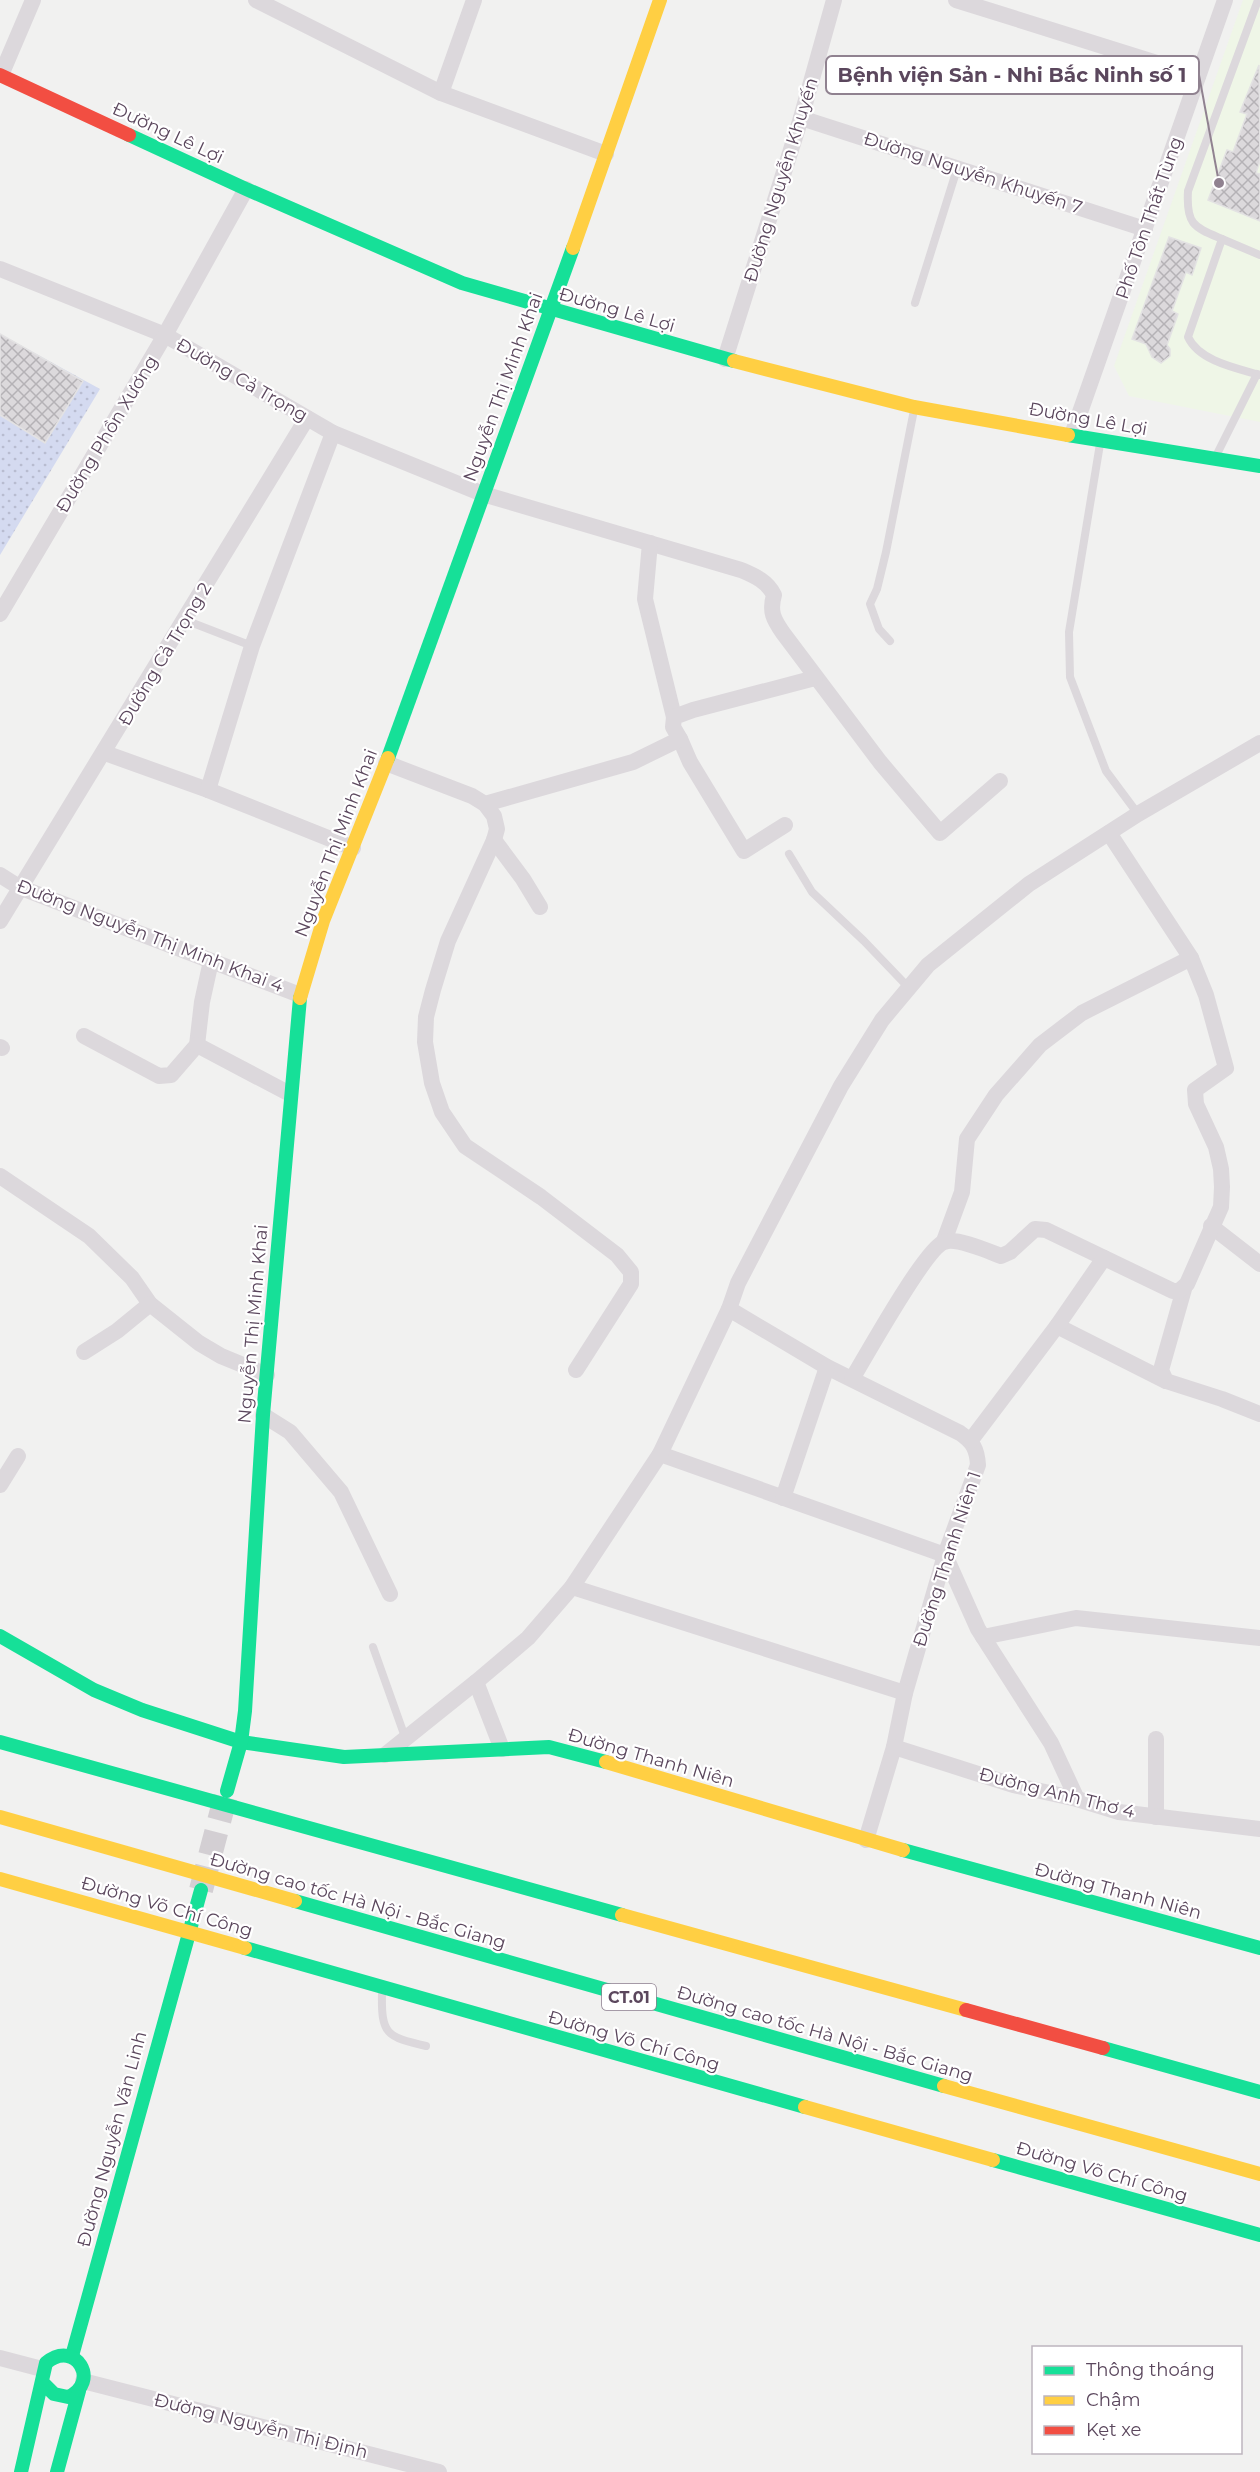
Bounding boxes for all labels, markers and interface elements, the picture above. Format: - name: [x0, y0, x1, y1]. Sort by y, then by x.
- callout: Bệnh viện Sản - Nhi Bắc Ninh số 1: [826, 56, 1199, 94]
- text: Bệnh viện Sản - Nhi Bắc Ninh số 1: [838, 63, 1186, 87]
- street label: Đường Nguyễn Khuyến: [739, 75, 823, 285]
- street label: Đường Lê Lợi: [109, 98, 227, 168]
- street label: Đường Nguyễn Khuyến 7: [861, 127, 1085, 219]
- street label: Phố Tôn Thất Tùng: [1111, 134, 1187, 302]
- street label: Đường Lê Lợi: [556, 283, 678, 337]
- street label: Nguyễn Thị Minh Khai: [458, 289, 548, 485]
- street label: Đường Cả Trọng: [172, 333, 312, 427]
- street label: Đường Phồn Xương: [51, 351, 163, 517]
- street label: Đường Lê Lợi: [1027, 398, 1149, 440]
- street label: Đường Cả Trọng 2: [114, 578, 216, 730]
- street label: Nguyễn Thị Minh Khai: [290, 746, 382, 940]
- street label: Đường Nguyễn Thị Minh Khai 4: [14, 875, 286, 997]
- street label: Nguyễn Thị Minh Khai: [233, 1224, 273, 1424]
- street label: Đường Thanh Niên 1: [908, 1468, 986, 1650]
- street label: Đường Thanh Niên: [565, 1724, 737, 1792]
- street label: Đường Anh Thơ 4: [977, 1763, 1137, 1823]
- street label: Đường cao tốc Hà Nội - Bắc Giang: [207, 1848, 509, 1954]
- street label: Đường Thanh Niên: [1032, 1858, 1204, 1924]
- street label: Đường Võ Chí Công: [79, 1872, 255, 1942]
- street label: Đường cao tốc Hà Nội - Bắc Giang: [674, 1981, 976, 2087]
- road number: CT.01: [602, 1984, 656, 2010]
- street label: Đường Võ Chí Công: [546, 2006, 722, 2076]
- street label: Đường Nguyễn Văn Linh: [73, 2029, 151, 2249]
- street label: Đường Võ Chí Công: [1014, 2137, 1190, 2207]
- legend: [1032, 2346, 1242, 2454]
- text: Thông thoáng: [1086, 2359, 1215, 2381]
- street label: Đường Nguyễn Thị Định: [152, 2389, 370, 2463]
- text: Chậm: [1086, 2389, 1141, 2411]
- text: Kẹt xe: [1086, 2419, 1142, 2441]

